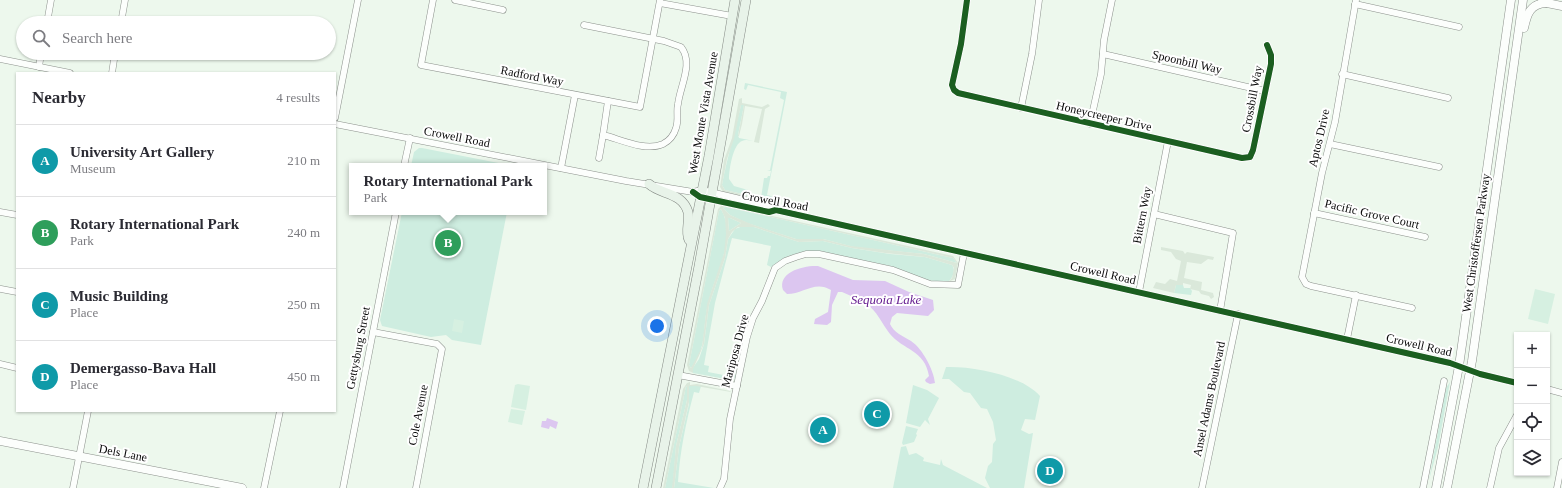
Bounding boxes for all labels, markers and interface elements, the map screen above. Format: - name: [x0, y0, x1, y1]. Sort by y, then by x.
- search box: [16, 16, 336, 60]
- icon: search: [30, 27, 52, 49]
- text: Search here: [62, 30, 132, 46]
- street label: Spoonbill Way: [1151, 47, 1223, 77]
- street label: West Monte Vista Avenue: [685, 51, 721, 175]
- street label: Radford Way: [499, 63, 565, 89]
- street label: Crossbill Way: [1239, 64, 1265, 134]
- text: Nearby: [32, 88, 86, 107]
- text: 4 results: [276, 90, 320, 105]
- street label: Honeycreeper Drive: [1055, 98, 1153, 134]
- street label: Aptos Drive: [1306, 108, 1332, 168]
- street label: Crowell Road: [423, 124, 491, 150]
- text: University Art Gallery: [70, 144, 214, 160]
- text: A: [40, 153, 50, 168]
- text: 210 m: [287, 153, 320, 168]
- text: Museum: [70, 161, 116, 176]
- popup: [349, 163, 547, 215]
- text: Rotary International Park: [363, 173, 533, 189]
- street label: West Christoffersen Parkway: [1459, 173, 1493, 313]
- street label: Bittern Way: [1130, 185, 1154, 245]
- street label: Crowell Road: [741, 188, 809, 214]
- text: Park: [363, 190, 387, 205]
- street label: Pacific Grove Court: [1323, 196, 1421, 232]
- text: Rotary International Park: [70, 216, 239, 232]
- text: B: [41, 225, 49, 240]
- text: 240 m: [287, 225, 320, 240]
- pin: B: [435, 228, 461, 258]
- text: Park: [70, 233, 94, 248]
- street label: Crowell Road: [1069, 259, 1137, 287]
- text: Music Building: [70, 288, 168, 304]
- water label: Sequoia Lake: [851, 292, 921, 307]
- text: C: [40, 297, 50, 312]
- text: 250 m: [287, 297, 320, 312]
- text: Place: [70, 305, 98, 320]
- street label: Gettysburg Street: [343, 305, 373, 391]
- street label: Mariposa Drive: [718, 313, 752, 389]
- your location: [647, 316, 667, 336]
- street label: Crowell Road: [1385, 331, 1453, 359]
- map controls: [1514, 332, 1550, 476]
- button: +: [1514, 332, 1550, 368]
- street label: Ansel Adams Boulevard: [1190, 340, 1228, 458]
- text: Demergasso-Bava Hall: [70, 360, 216, 376]
- button: −: [1514, 368, 1550, 404]
- text: D: [40, 369, 50, 384]
- text: 450 m: [287, 369, 320, 384]
- text: Place: [70, 377, 98, 392]
- street label: Cole Avenue: [405, 384, 431, 446]
- pin: C: [864, 399, 890, 429]
- button: locate: [1514, 404, 1550, 440]
- pin: A: [810, 415, 836, 445]
- button: layers: [1514, 440, 1550, 476]
- street label: Dels Lane: [98, 441, 148, 465]
- pin: D: [1037, 456, 1063, 486]

